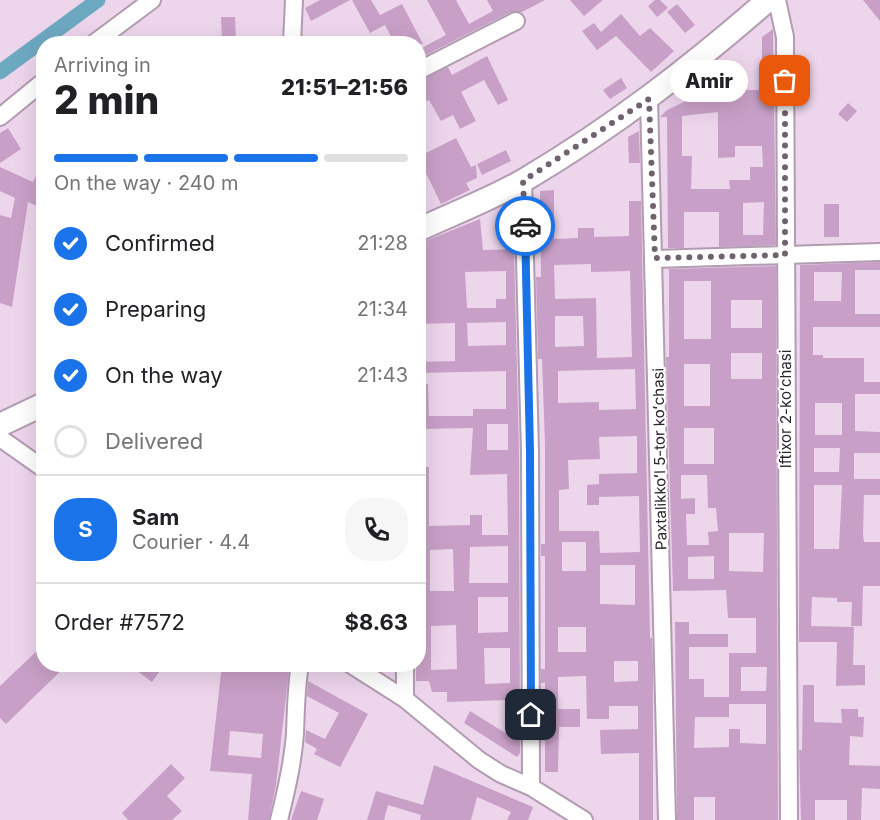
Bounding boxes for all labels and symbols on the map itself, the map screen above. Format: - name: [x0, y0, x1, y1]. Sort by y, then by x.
- pin: [759, 55, 810, 106]
- callout: Amir: [671, 60, 749, 102]
- courier: [495, 196, 555, 256]
- street label: Iftixor 2-koʻchasi: [776, 350, 795, 468]
- street label: Paxtalikkoʻl 5-tor koʻchasi: [648, 368, 671, 550]
- pin: [505, 689, 556, 740]

